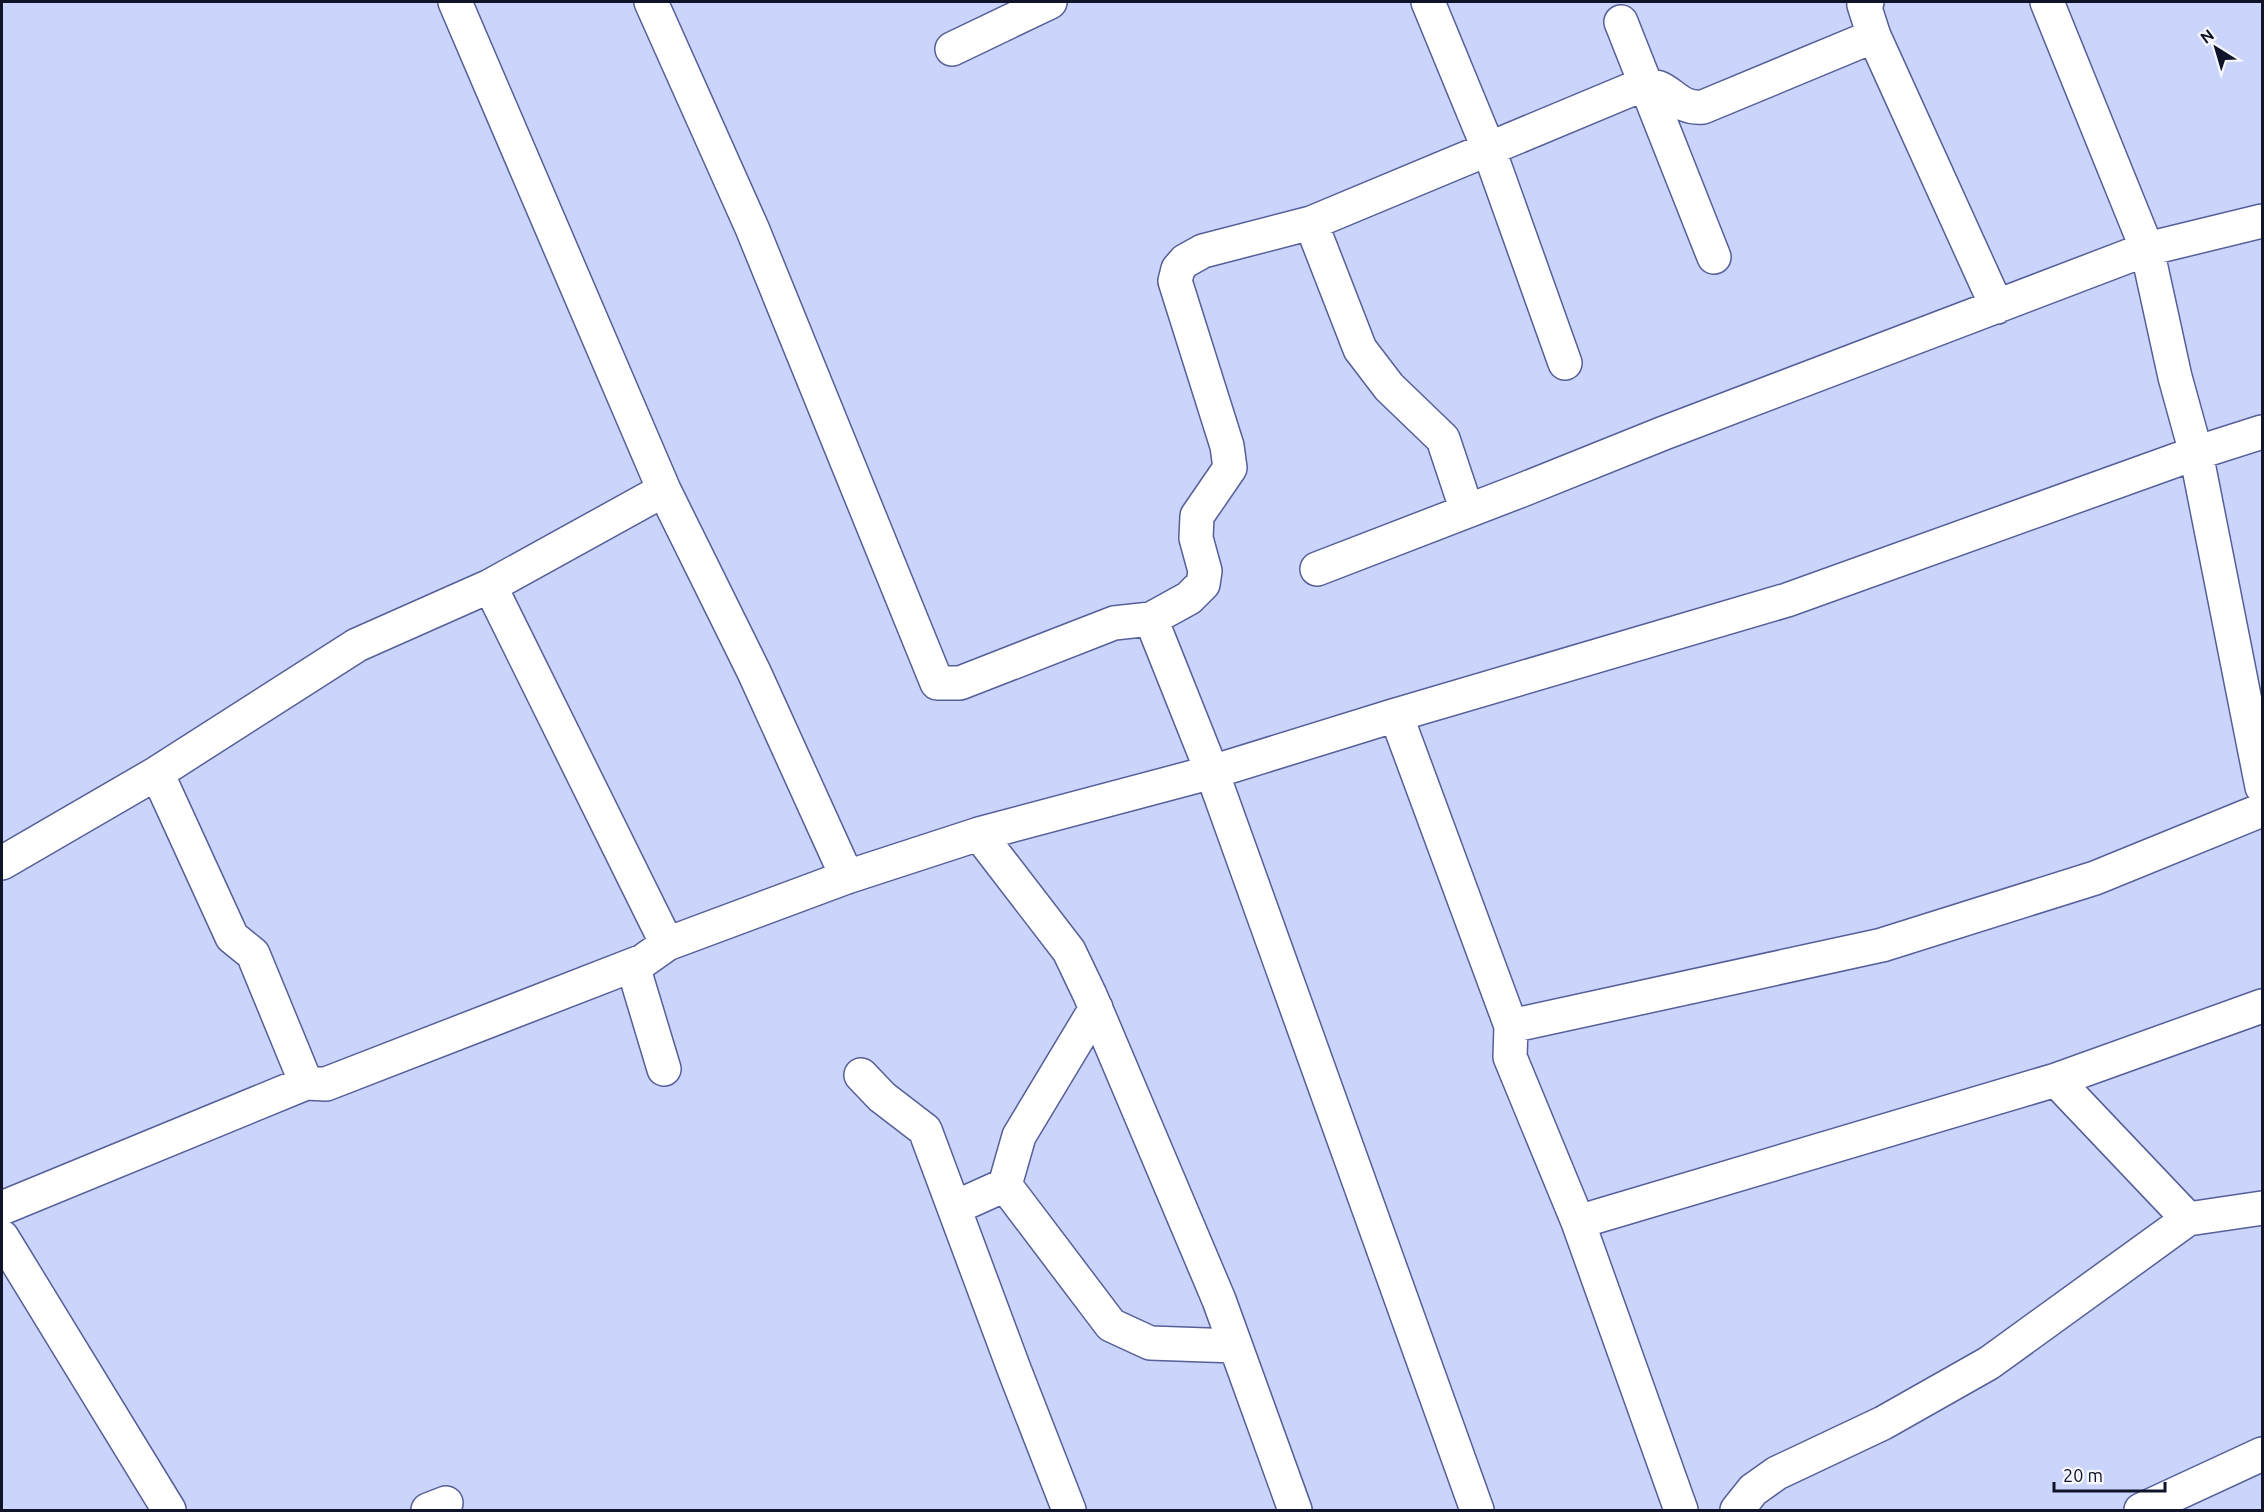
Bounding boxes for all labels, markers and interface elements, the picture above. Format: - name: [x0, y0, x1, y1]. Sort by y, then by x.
- north arrow: [2186, 18, 2246, 78]
- text: N: [2197, 25, 2217, 47]
- scale bar: [2054, 1455, 2165, 1493]
- text: 20 m: [2063, 1465, 2103, 1485]

